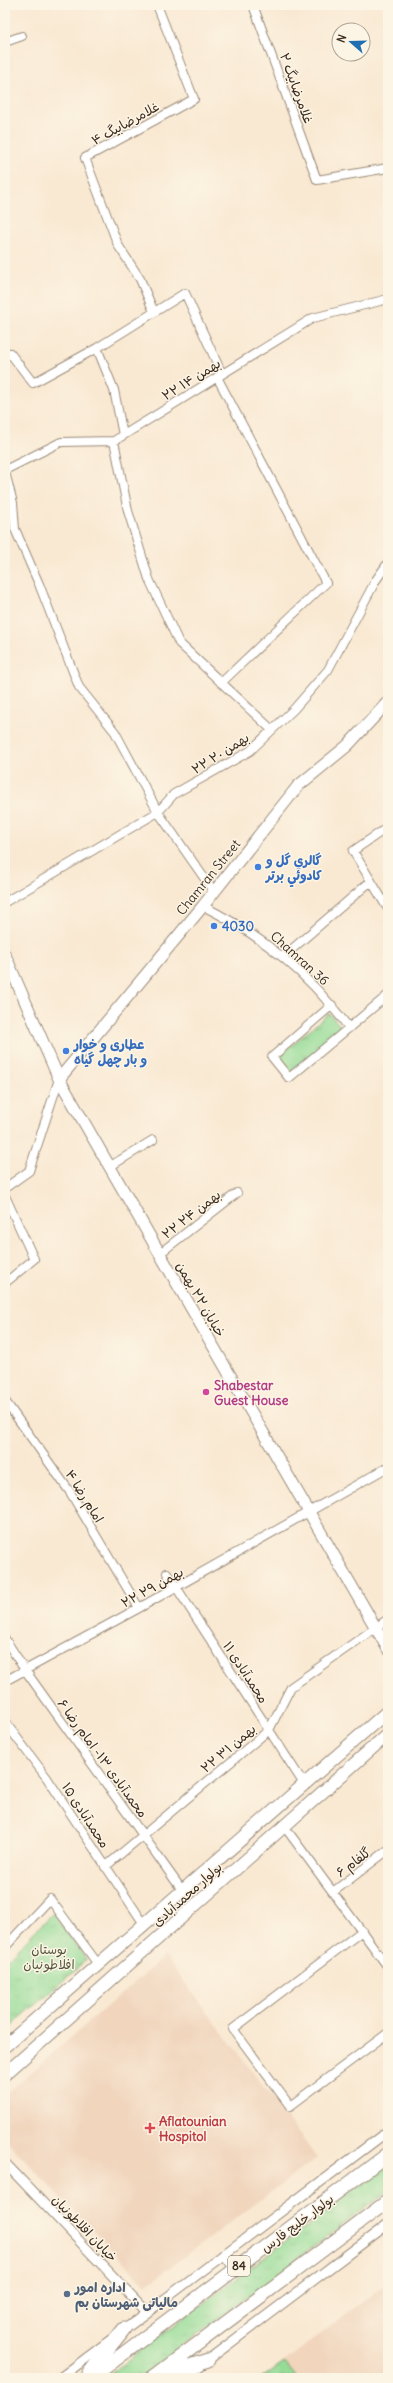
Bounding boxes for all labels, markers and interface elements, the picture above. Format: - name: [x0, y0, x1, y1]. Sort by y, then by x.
- north arrow: [331, 22, 371, 62]
- text: N: [334, 33, 349, 45]
- street label: غلامرضابیگ ۲: [276, 51, 317, 126]
- street label: غلامرضابیگ ۴: [88, 98, 162, 149]
- street label: ۲۲ بهمن ۱۴: [159, 355, 224, 404]
- street label: ۲۲ بهمن ۲۰: [188, 729, 252, 778]
- street label: Chamran Street: [173, 835, 245, 919]
- place label: گالري گل و كادوئي برتر: [264, 852, 322, 888]
- marker: گالري گل و كادوئي برتر: [253, 862, 263, 872]
- place label: 4030: [222, 918, 254, 935]
- marker: 4030: [209, 921, 219, 931]
- street label: Chamran 36: [267, 928, 332, 989]
- place label: عطاری و خوار و بار چهل گیاه: [73, 1036, 147, 1068]
- marker: عطاری و خوار و بار چهل گیاه: [61, 1046, 71, 1056]
- street label: ۲۲ بهمن ۲۴: [158, 1186, 224, 1243]
- street label: خیابان ۲۲ بهمن: [172, 1259, 229, 1340]
- place label: Shabestar Guest House: [214, 1377, 288, 1409]
- marker: Shabestar Guest House: [201, 1387, 211, 1397]
- street label: امام رضا ۴: [60, 1467, 108, 1527]
- street label: ۲۲ بهمن ۲۹: [118, 1563, 186, 1612]
- street label: محمدآبادی ۱۱: [219, 1638, 272, 1706]
- street label: محمدآبادی ۱۳- امام رضا ۶: [52, 1696, 151, 1822]
- street label: ۲۲ بهمن ۳۱: [197, 1720, 260, 1776]
- street label: محمدآبادی ۱۵: [58, 1779, 113, 1851]
- street label: گلفام ۶: [332, 1844, 376, 1883]
- street label: بولوار محمدآبادی: [149, 1858, 226, 1930]
- park label: بوستان افلاطونیان: [23, 1941, 75, 1973]
- place label: Aflatounian Hospitol: [159, 2113, 227, 2145]
- marker: Aflatounian Hospitol: [144, 2122, 156, 2134]
- street label: بولوار خلیج فارس: [257, 2190, 338, 2257]
- street label: خیابان افلاطونیان: [48, 2191, 121, 2265]
- road number: 84: [228, 2256, 250, 2276]
- place label: اداره امور مالیاتی شهرستان بم: [74, 2279, 178, 2313]
- marker: اداره امور مالیاتی شهرستان بم: [62, 2289, 72, 2299]

